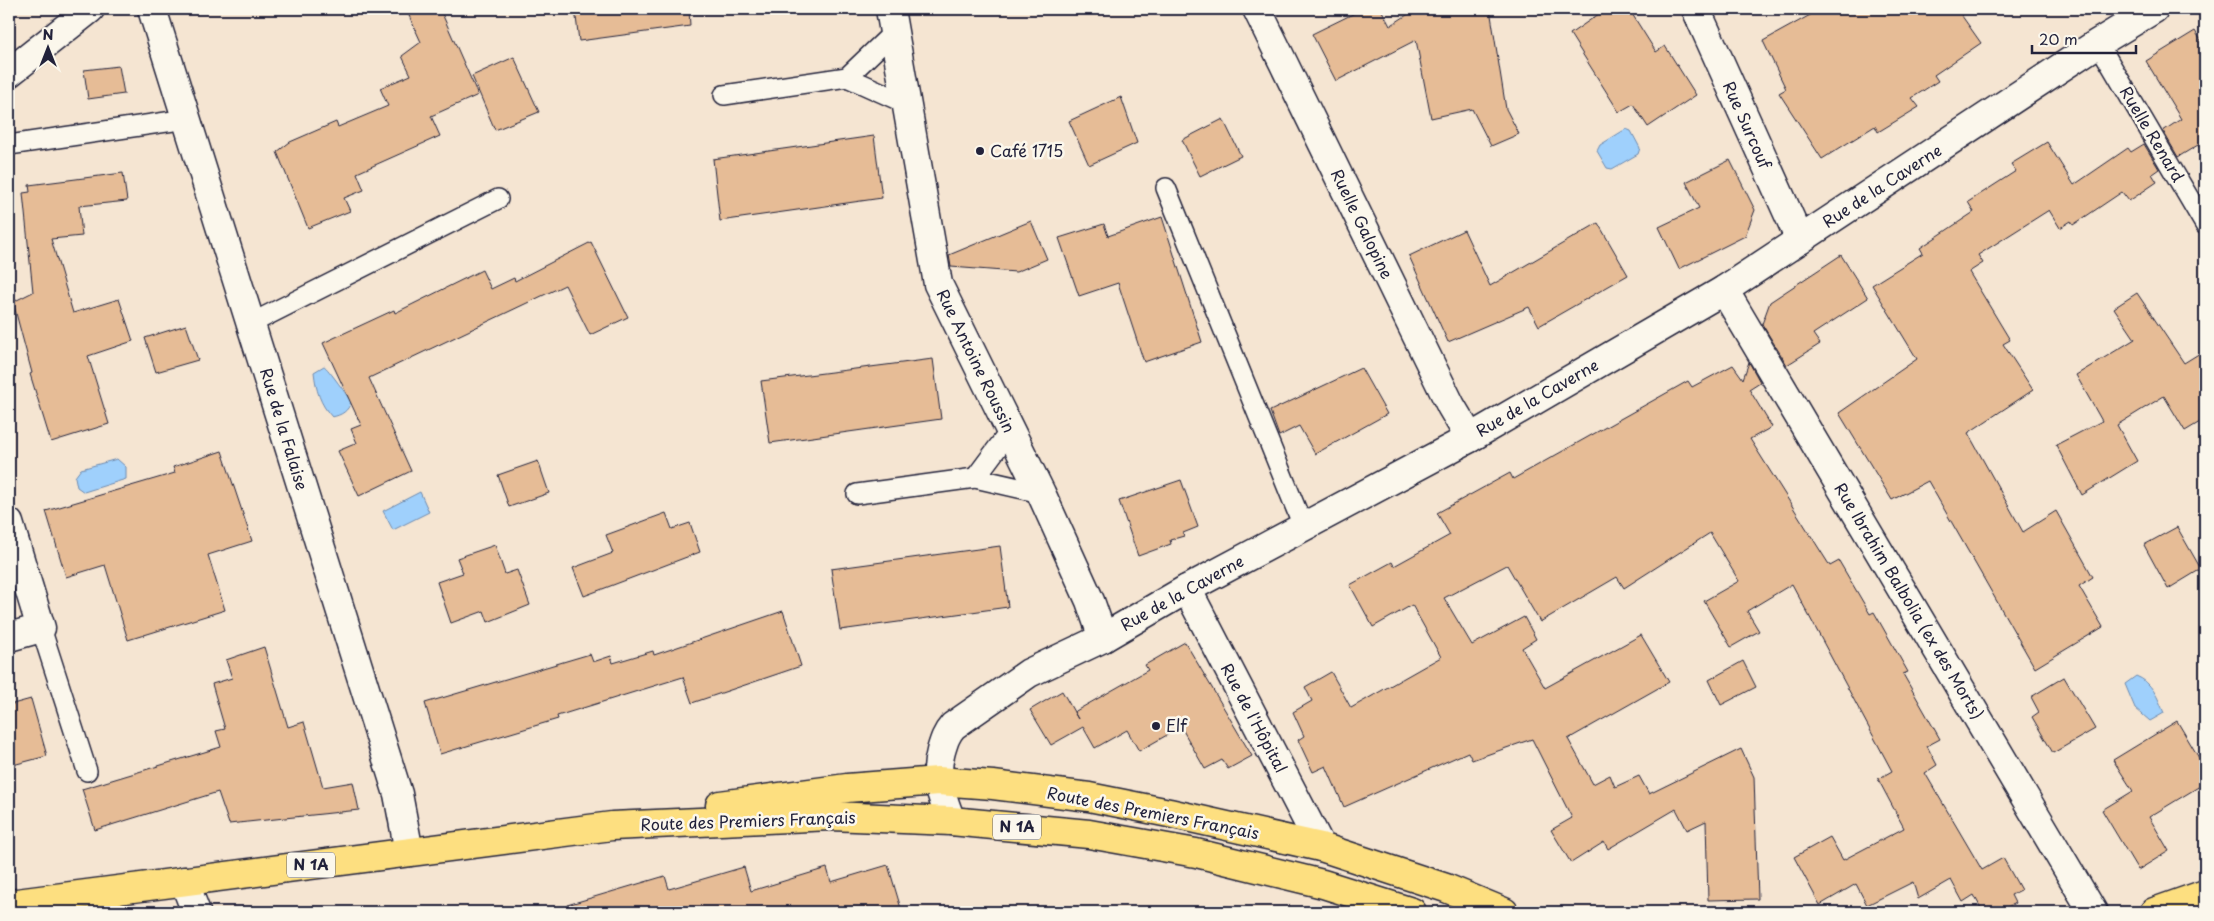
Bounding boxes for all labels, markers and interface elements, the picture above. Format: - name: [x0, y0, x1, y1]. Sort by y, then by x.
- north arrow: [22, 22, 72, 72]
- scale bar: [2032, 22, 2135, 54]
- text: N: [42, 24, 54, 45]
- text: 20 m: [2039, 27, 2078, 50]
- street label: Rue Surcouf: [1718, 77, 1779, 174]
- street label: Ruelle Renard: [2115, 81, 2191, 186]
- place label: Café 1715: [990, 138, 1063, 162]
- street label: Rue de la Caverne: [1817, 138, 1946, 233]
- marker: Café 1715: [974, 145, 986, 157]
- street label: Ruelle Galopine: [1326, 164, 1400, 283]
- street label: Rue Antoine Roussin: [932, 285, 1022, 436]
- street label: Rue de la Caverne: [1471, 352, 1602, 442]
- street label: Rue de la Falaise: [255, 365, 315, 493]
- street label: Rue Ibrahim Balbolia (ex des Morts): [1830, 478, 1990, 723]
- street label: Rue de la Caverne: [1115, 548, 1248, 636]
- street label: Rue de l'Hôpital: [1216, 658, 1294, 777]
- place label: Elf: [1166, 713, 1188, 737]
- marker: Elf: [1150, 720, 1162, 732]
- street label: Route des Premiers Français: [1045, 780, 1261, 844]
- street label: Route des Premiers Français: [640, 804, 856, 836]
- road number: N 1A: [993, 814, 1041, 840]
- road number: N 1A: [287, 852, 335, 878]

